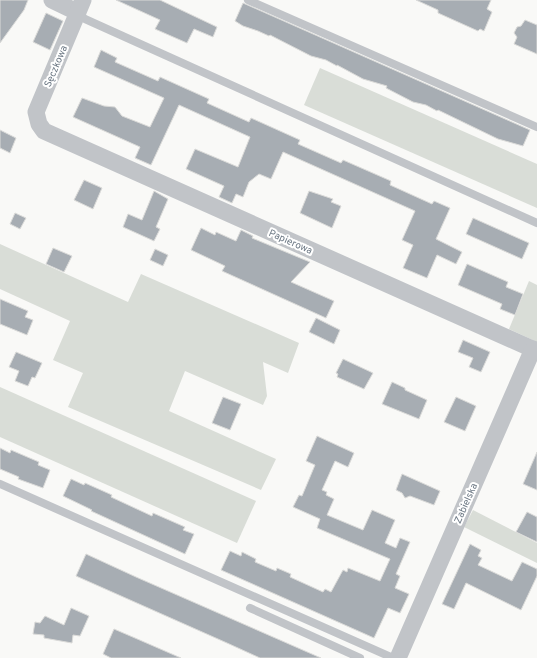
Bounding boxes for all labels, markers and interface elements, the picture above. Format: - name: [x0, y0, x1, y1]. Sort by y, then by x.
- street label: Sęczkowa: [42, 44, 71, 89]
- street label: Papierowa: [266, 227, 314, 258]
- street label: Zabielska: [452, 481, 481, 526]

